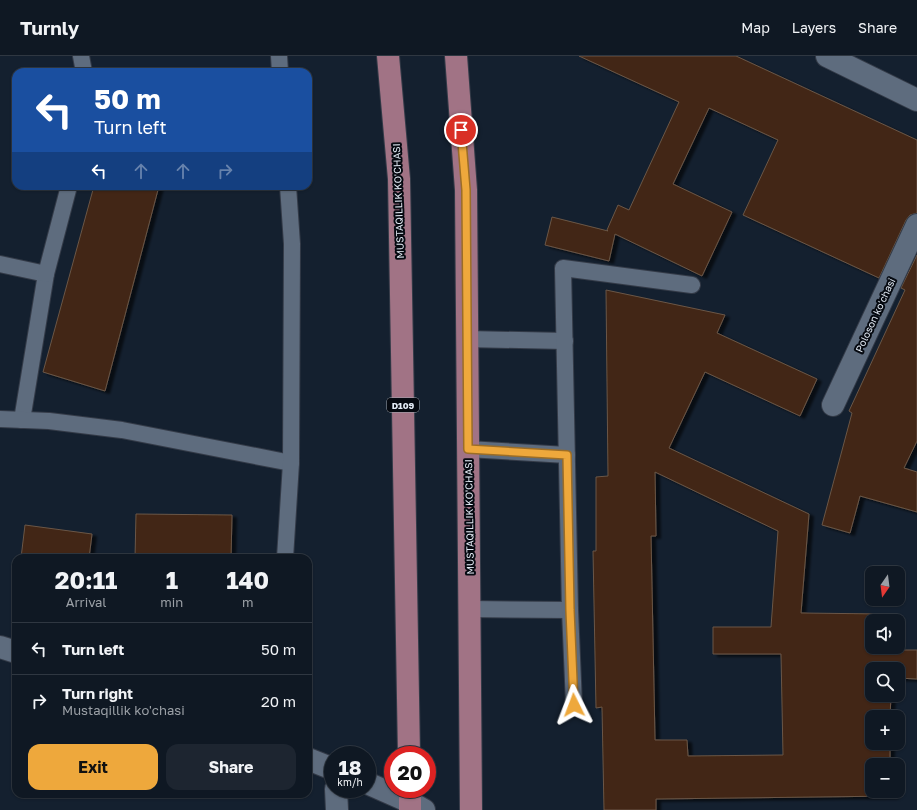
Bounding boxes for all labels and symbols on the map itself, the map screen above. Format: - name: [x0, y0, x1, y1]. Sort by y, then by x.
- pin: [444, 113, 478, 147]
- street label: MUSTAQILLIK KO'CHASI: [390, 143, 406, 259]
- street label: Poloson koʻchasi: [853, 276, 897, 354]
- road number: D109: [387, 398, 419, 412]
- street label: MUSTAQILLIK KO'CHASI: [462, 459, 476, 575]
- north arrow: [865, 566, 905, 606]
- position arrow: [553, 684, 595, 726]
- speed limit sign: 20: [384, 746, 436, 798]

